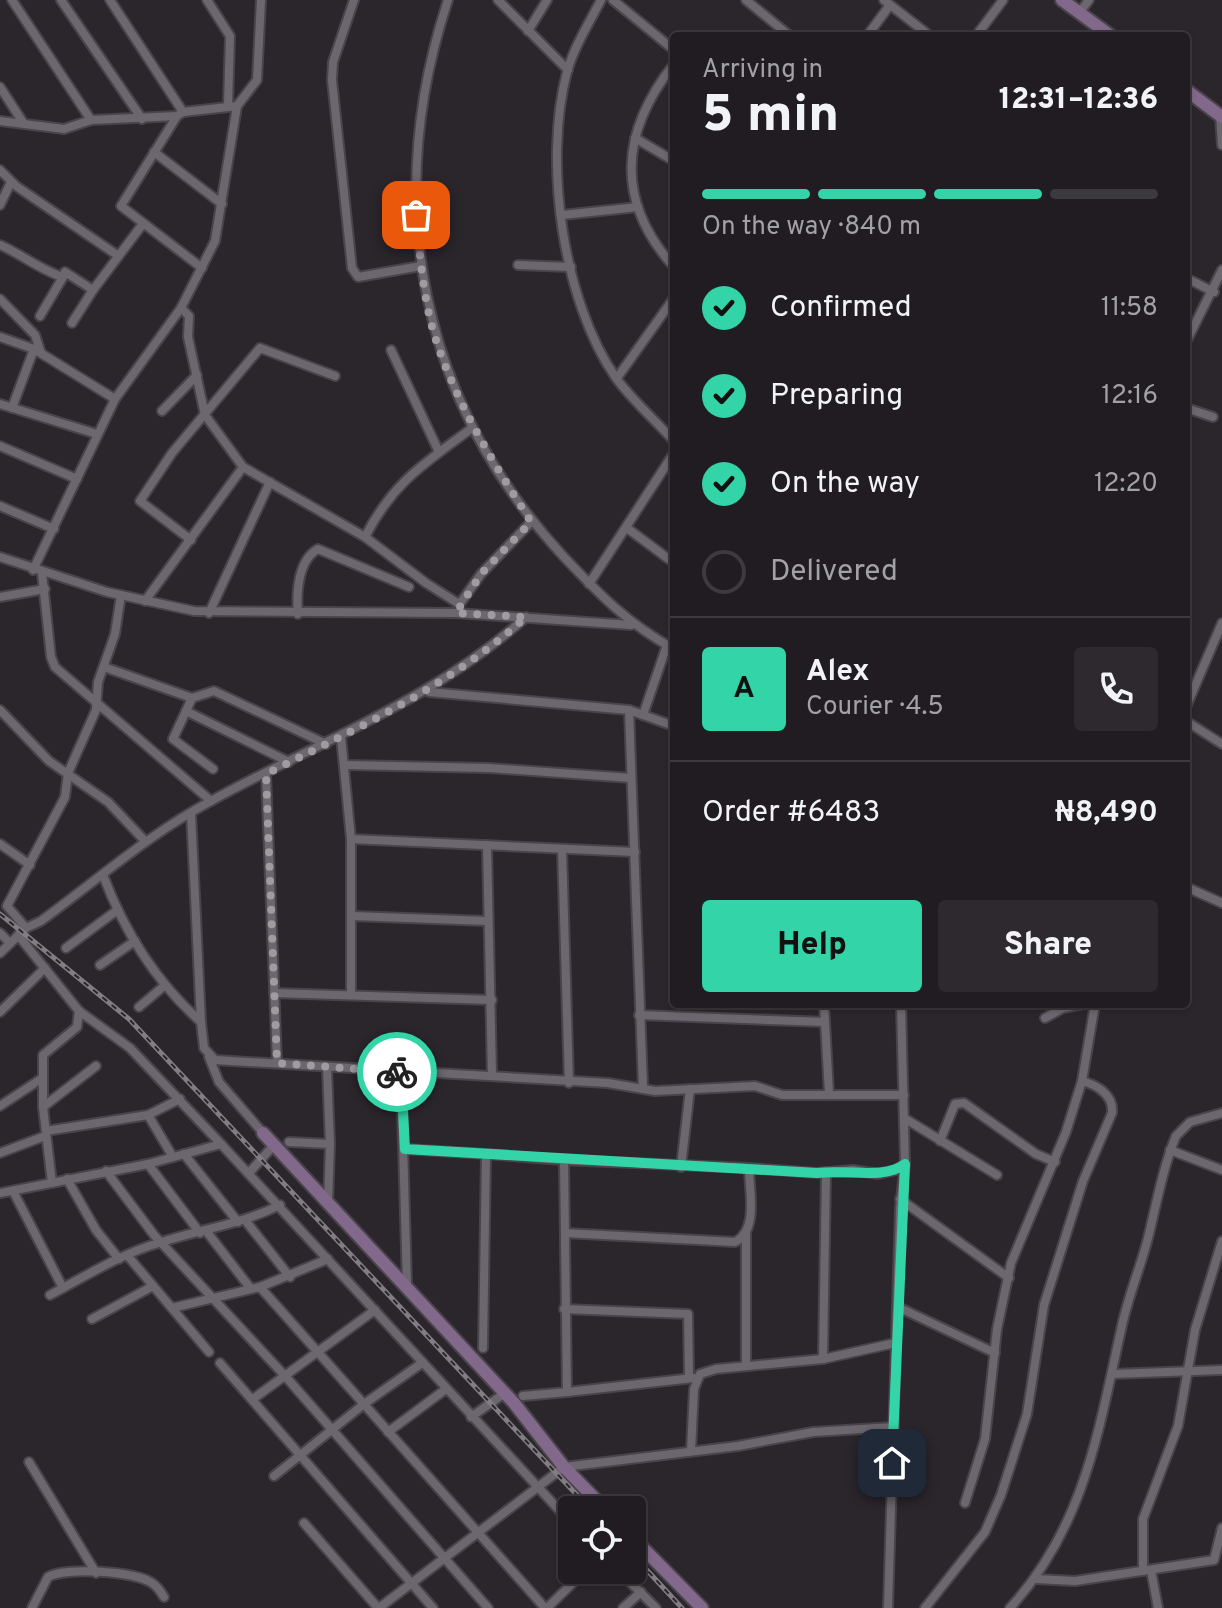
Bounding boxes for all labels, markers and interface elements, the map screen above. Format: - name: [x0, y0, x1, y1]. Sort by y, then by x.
- text: Arriving in: [702, 54, 823, 87]
- text: 12:31–12:36: [999, 82, 1158, 119]
- text: 5 min: [702, 84, 839, 150]
- pin: [382, 181, 450, 249]
- icon: bag: [394, 193, 438, 237]
- text: On the way · 840 m: [702, 211, 921, 244]
- icon: check: [702, 286, 746, 330]
- text: Confirmed: [770, 290, 912, 327]
- text: 11:58: [1101, 292, 1158, 325]
- icon: check: [702, 374, 746, 418]
- text: Preparing: [770, 378, 903, 415]
- text: 12:16: [1101, 380, 1158, 413]
- icon: check: [702, 462, 746, 506]
- text: On the way: [770, 466, 920, 503]
- text: 12:20: [1094, 468, 1158, 501]
- text: Delivered: [770, 554, 898, 591]
- button: phone: [1074, 647, 1158, 731]
- text: Alex: [806, 654, 870, 691]
- text: A: [733, 671, 755, 708]
- text: Courier · 4.5: [806, 691, 944, 724]
- text: Order #6483: [702, 795, 880, 832]
- text: ₦8,490: [1055, 795, 1158, 832]
- button: Help: [702, 900, 922, 992]
- button: Share: [938, 900, 1158, 992]
- courier: [357, 1032, 437, 1112]
- icon: bike: [375, 1050, 419, 1094]
- pin: [858, 1429, 926, 1497]
- icon: home: [870, 1441, 914, 1485]
- map controls: [558, 1496, 646, 1584]
- button: locate: [558, 1496, 646, 1584]

